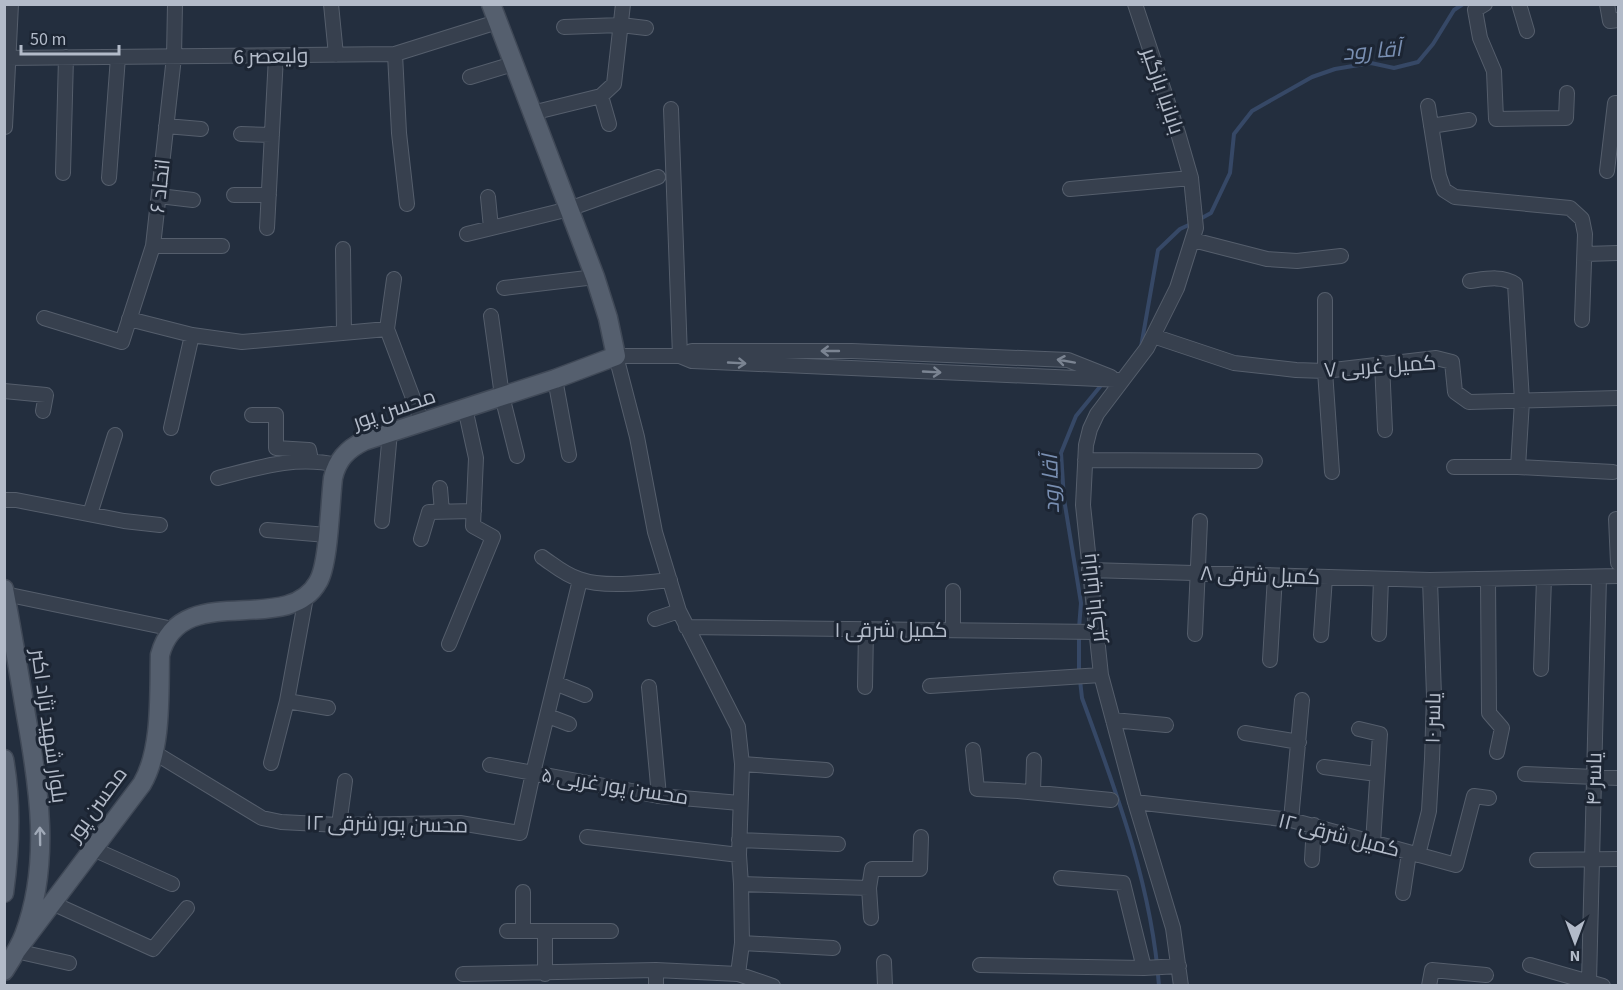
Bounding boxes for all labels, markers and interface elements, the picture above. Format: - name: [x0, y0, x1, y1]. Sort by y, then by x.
- scale bar: [21, 18, 118, 56]
- text: 50 m: [30, 27, 66, 52]
- water label: آقا رود: [1342, 33, 1407, 69]
- street label: ولیعصر 6: [233, 40, 309, 72]
- street label: بابانیا بازگیر: [1134, 43, 1192, 138]
- street label: اتحاد ۶: [142, 157, 178, 215]
- one-way arrow: [820, 345, 840, 357]
- street label: کمیل غربی ۷: [1323, 347, 1437, 385]
- one-way arrow: [1057, 355, 1077, 366]
- one-way arrow: [727, 358, 747, 369]
- one-way arrow: [922, 367, 942, 378]
- street label: محسن پور: [348, 381, 440, 438]
- water label: آقا رود: [1034, 449, 1068, 514]
- street label: بابانیا بازگیر: [1073, 552, 1113, 645]
- street label: کمیل شرقی ۸: [1199, 558, 1321, 592]
- street label: کمیل شرقی ۱: [834, 615, 948, 645]
- street label: بلوار شهید نژاد اکبر: [23, 646, 75, 805]
- street label: یاسر ۱۰: [1418, 692, 1448, 744]
- street label: یاسر ۴: [1579, 752, 1609, 806]
- street label: محسن پور: [59, 760, 134, 848]
- street label: محسن پور غربی ۵: [539, 760, 691, 812]
- street label: کمیل شرقی ۱۲: [1275, 805, 1403, 865]
- street label: محسن پور شرقی ۱۲: [306, 808, 468, 840]
- one-way arrow: [34, 826, 45, 846]
- north arrow: [1545, 912, 1605, 972]
- text: N: [1570, 945, 1580, 967]

